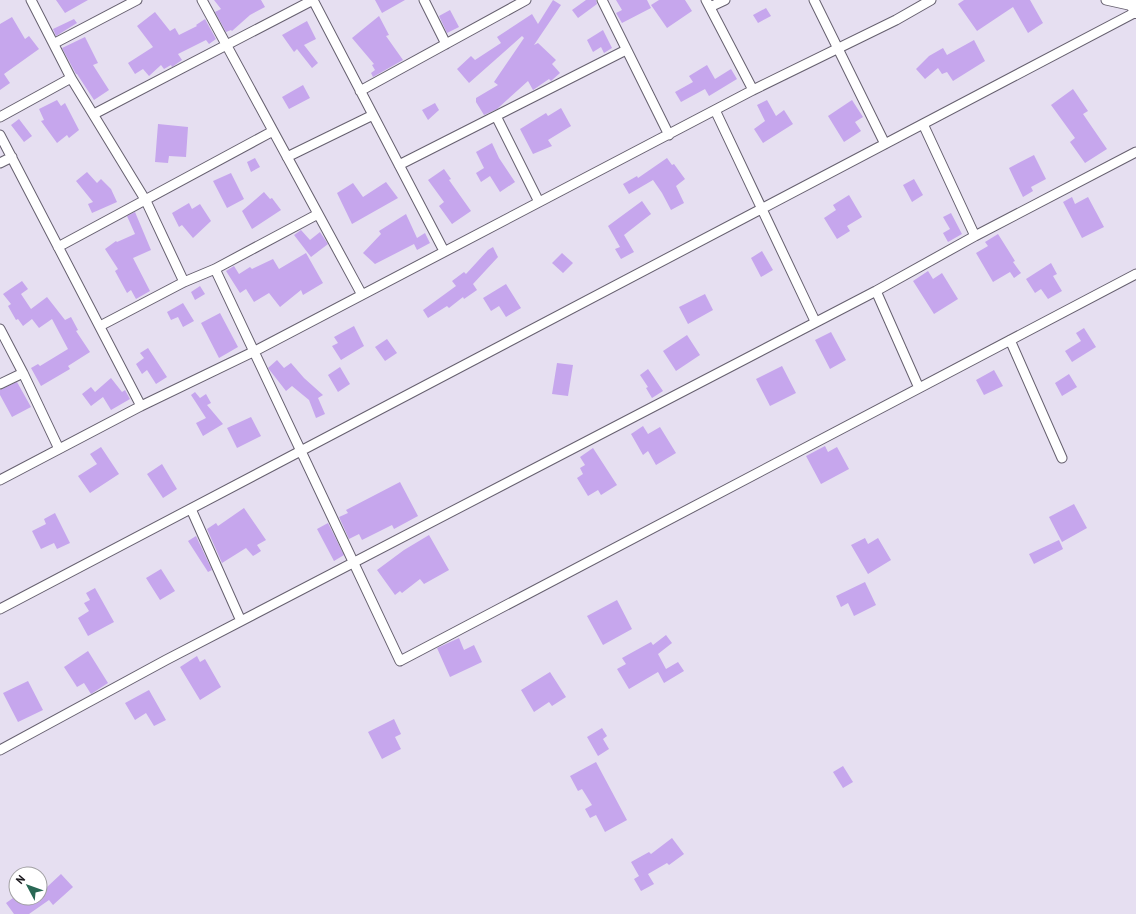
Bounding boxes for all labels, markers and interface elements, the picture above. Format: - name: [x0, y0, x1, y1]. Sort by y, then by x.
- north arrow: [8, 866, 48, 906]
- text: N: [13, 872, 28, 887]

